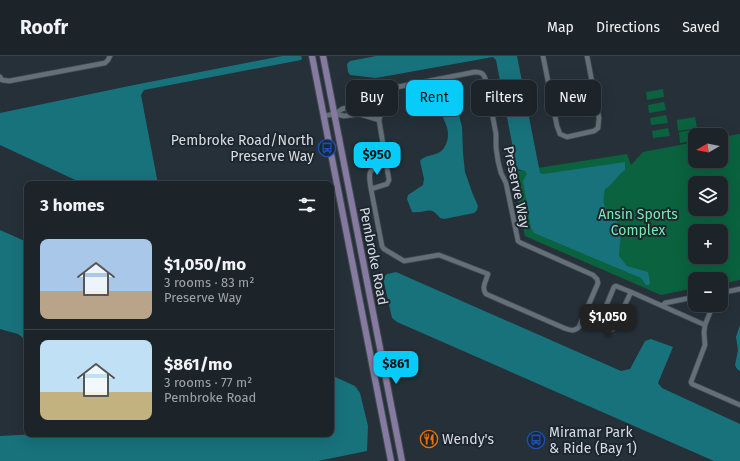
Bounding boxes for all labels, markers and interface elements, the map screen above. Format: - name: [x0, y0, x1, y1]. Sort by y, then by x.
- text: Roofr: [20, 16, 68, 39]
- text: Map: [547, 19, 574, 36]
- text: Directions: [596, 19, 660, 36]
- text: Saved: [682, 19, 720, 36]
- chip: Buy: [346, 80, 398, 116]
- chip: Rent: [406, 80, 463, 116]
- chip: Filters: [471, 80, 537, 116]
- chip: New: [545, 80, 601, 116]
- north arrow: [688, 128, 728, 168]
- map controls: [688, 128, 728, 312]
- place label: Pembroke Road/North Preserve Way: [171, 132, 314, 165]
- bus stop icon: Pembroke Road/North Preserve Way: [317, 138, 337, 158]
- pin: $950: [353, 142, 401, 176]
- street label: Preserve Way: [500, 144, 534, 230]
- text: $950: [363, 147, 391, 162]
- button: layers: [688, 176, 728, 216]
- icon: filters: [296, 194, 318, 216]
- text: 3 homes: [40, 195, 105, 216]
- street label: Pembroke Road: [356, 206, 391, 307]
- park label: Ansin Sports Complex: [598, 206, 678, 239]
- button: +: [688, 224, 728, 264]
- text: $1,050/mo: [164, 254, 246, 275]
- icon: home: [72, 255, 120, 303]
- button: −: [688, 272, 728, 312]
- text: 3 rooms · 83 m²: [164, 275, 254, 290]
- text: Preserve Way: [164, 290, 242, 305]
- pin: $1,050: [575, 304, 641, 338]
- text: $1,050: [589, 309, 627, 324]
- pin: $861: [372, 351, 420, 385]
- text: $861/mo: [164, 354, 232, 375]
- icon: home: [72, 356, 120, 404]
- text: $861: [382, 356, 410, 371]
- text: 3 rooms · 77 m²: [164, 375, 252, 390]
- text: Pembroke Road: [164, 390, 256, 405]
- place label: Miramar Park & Ride (Bay 1): [549, 424, 637, 457]
- restaurant icon: Wendy's: [419, 429, 439, 449]
- bus stop icon: Miramar Park & Ride (Bay 1): [526, 430, 546, 450]
- place label: Wendy's: [442, 431, 494, 448]

